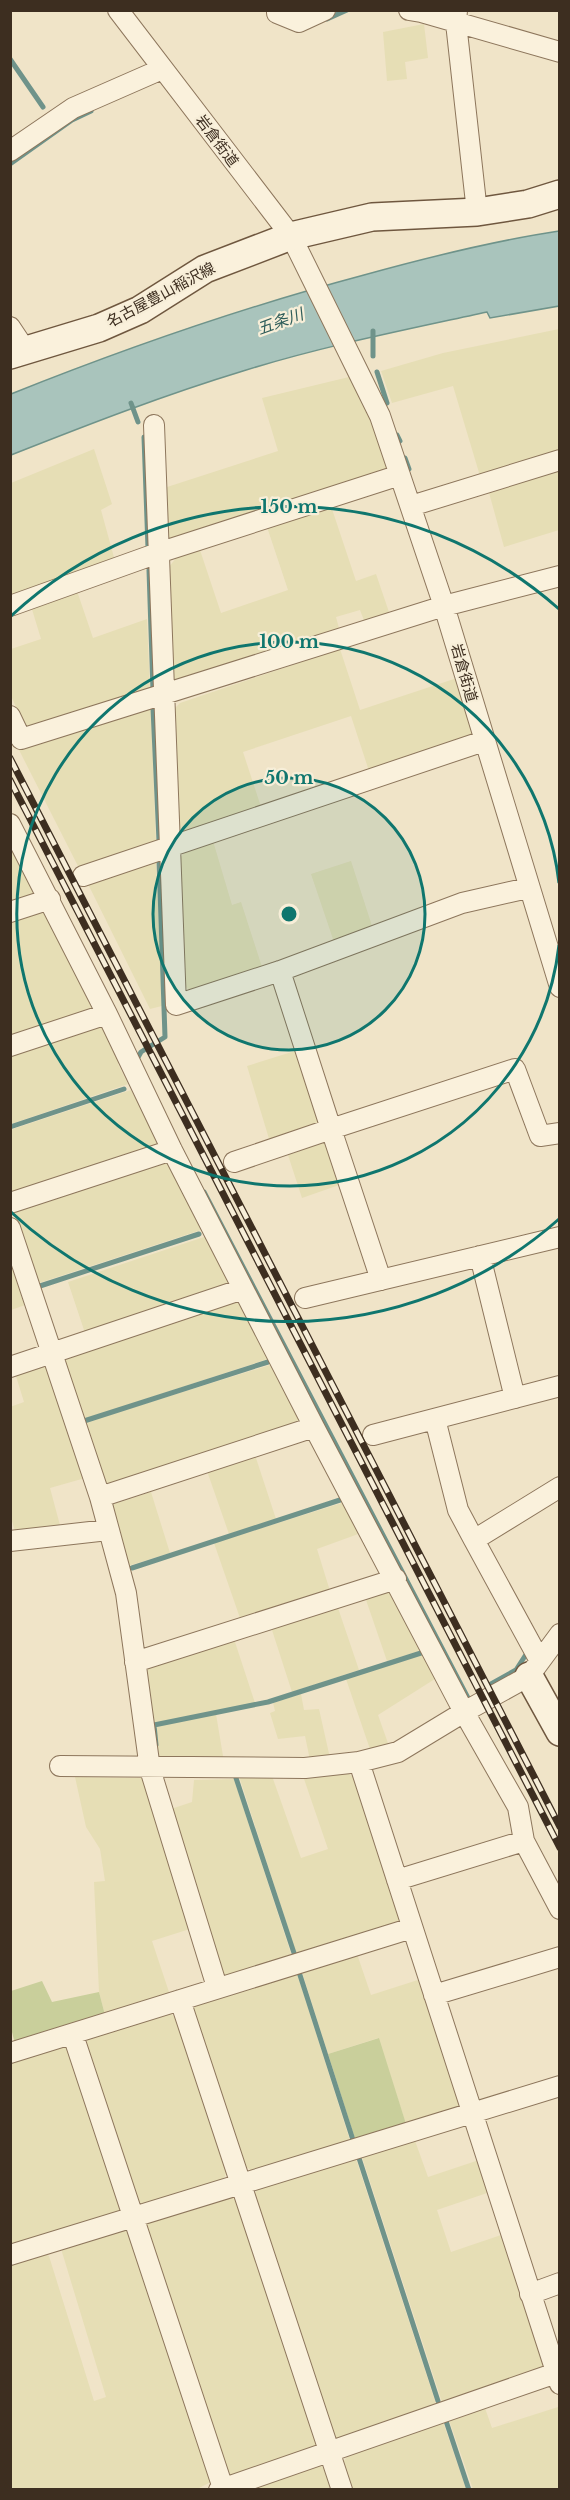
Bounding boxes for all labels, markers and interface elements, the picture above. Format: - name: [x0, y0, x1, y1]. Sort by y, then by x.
- street label: 岩倉街道: [192, 111, 243, 170]
- street label: 名古屋豊山稲沢線: [103, 258, 218, 331]
- water label: 五条川: [254, 303, 308, 339]
- text: 150 m: [261, 496, 318, 518]
- text: 100 m: [259, 631, 319, 653]
- street label: 岩倉街道: [447, 641, 482, 704]
- text: 50 m: [265, 767, 314, 789]
- centre of rings: [279, 904, 299, 924]

